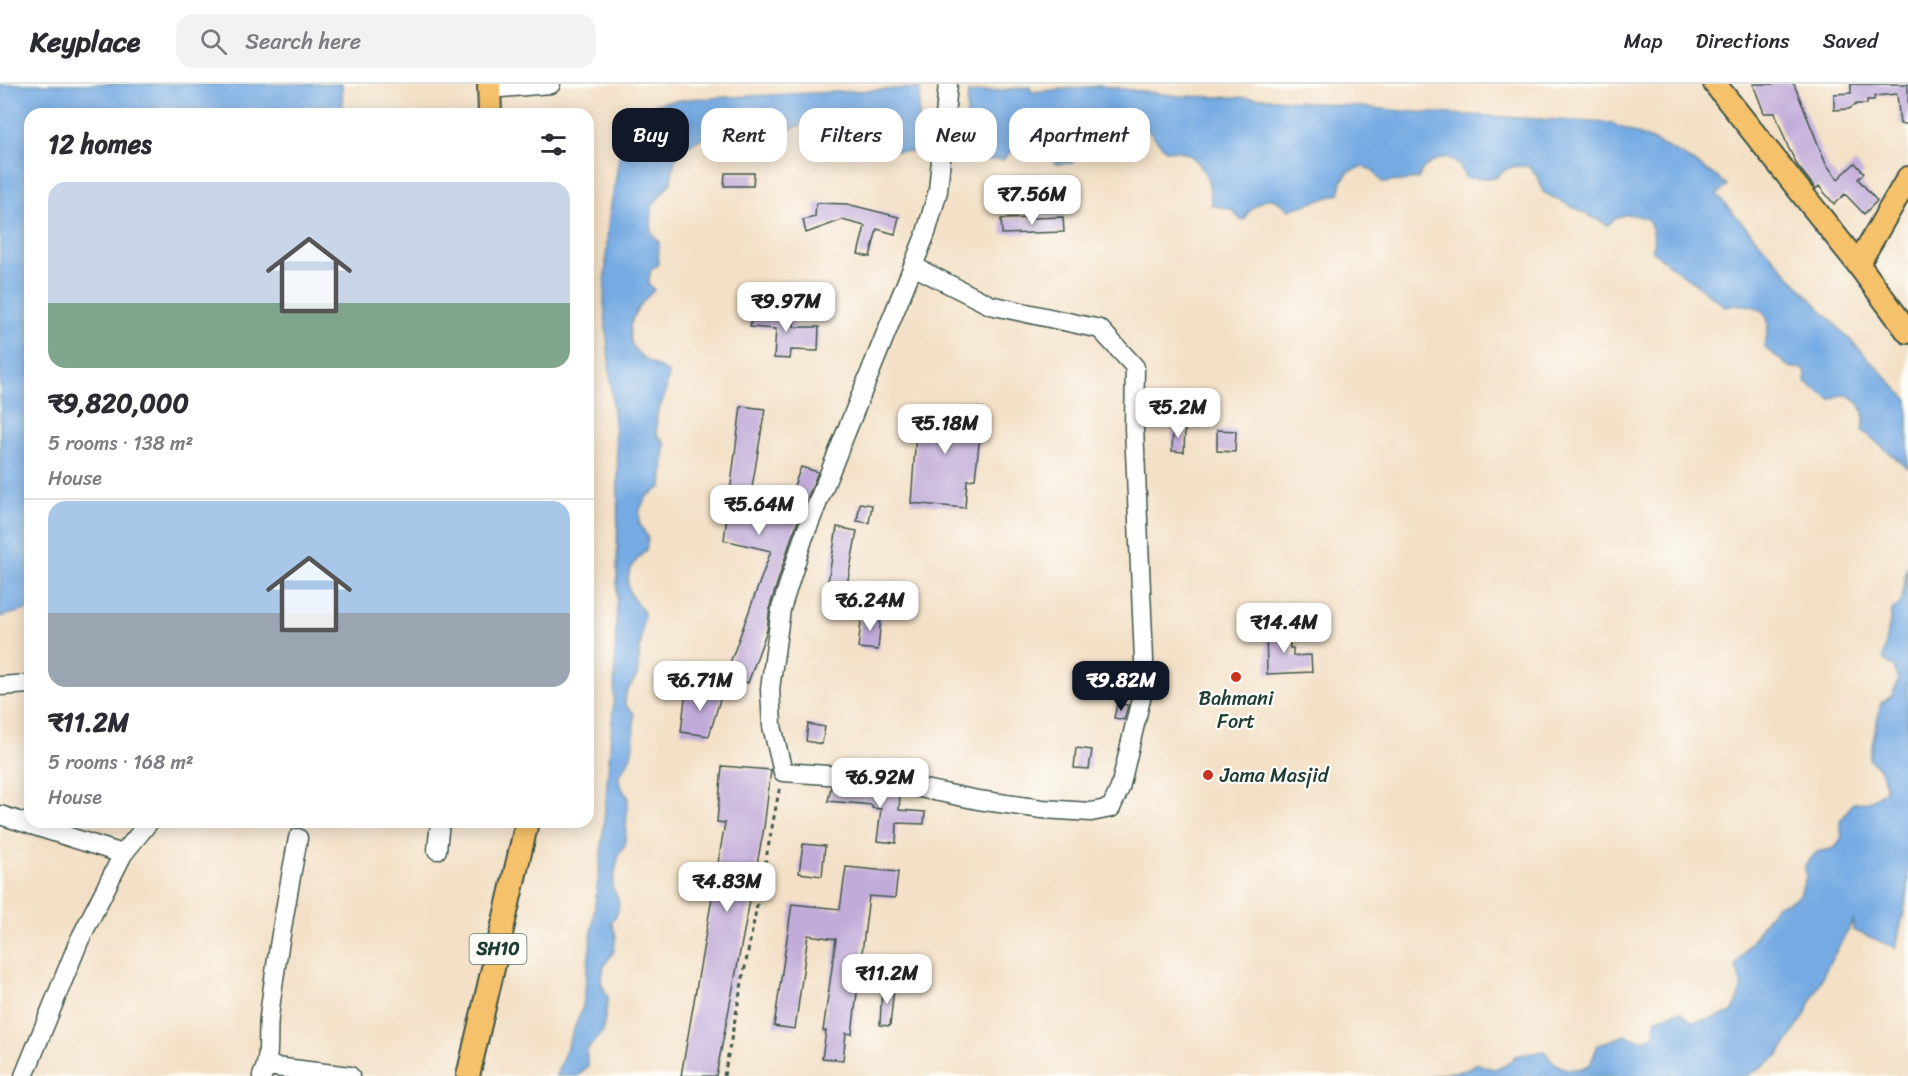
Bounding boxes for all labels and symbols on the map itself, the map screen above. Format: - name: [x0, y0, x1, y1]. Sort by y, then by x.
- pin: ₹7.56M: [983, 175, 1081, 226]
- pin: ₹9.97M: [737, 282, 835, 333]
- pin: ₹5.2M: [1136, 388, 1220, 439]
- pin: ₹5.18M: [896, 404, 994, 455]
- pin: ₹5.64M: [710, 485, 808, 536]
- pin: ₹6.24M: [821, 581, 919, 632]
- pin: ₹14.4M: [1235, 603, 1333, 654]
- pin: ₹6.71M: [651, 661, 749, 712]
- pin: ₹9.82M: [1072, 661, 1170, 712]
- marker: Bahmani Fort: [1229, 670, 1243, 684]
- place label: Bahmani Fort: [1199, 681, 1274, 739]
- pin: ₹6.92M: [831, 758, 929, 809]
- place label: Jama Masjid: [1219, 758, 1330, 793]
- marker: Jama Masjid: [1201, 768, 1215, 782]
- pin: ₹4.83M: [678, 862, 776, 913]
- road number: SH10: [470, 934, 526, 964]
- pin: ₹11.2M: [838, 954, 936, 1005]

